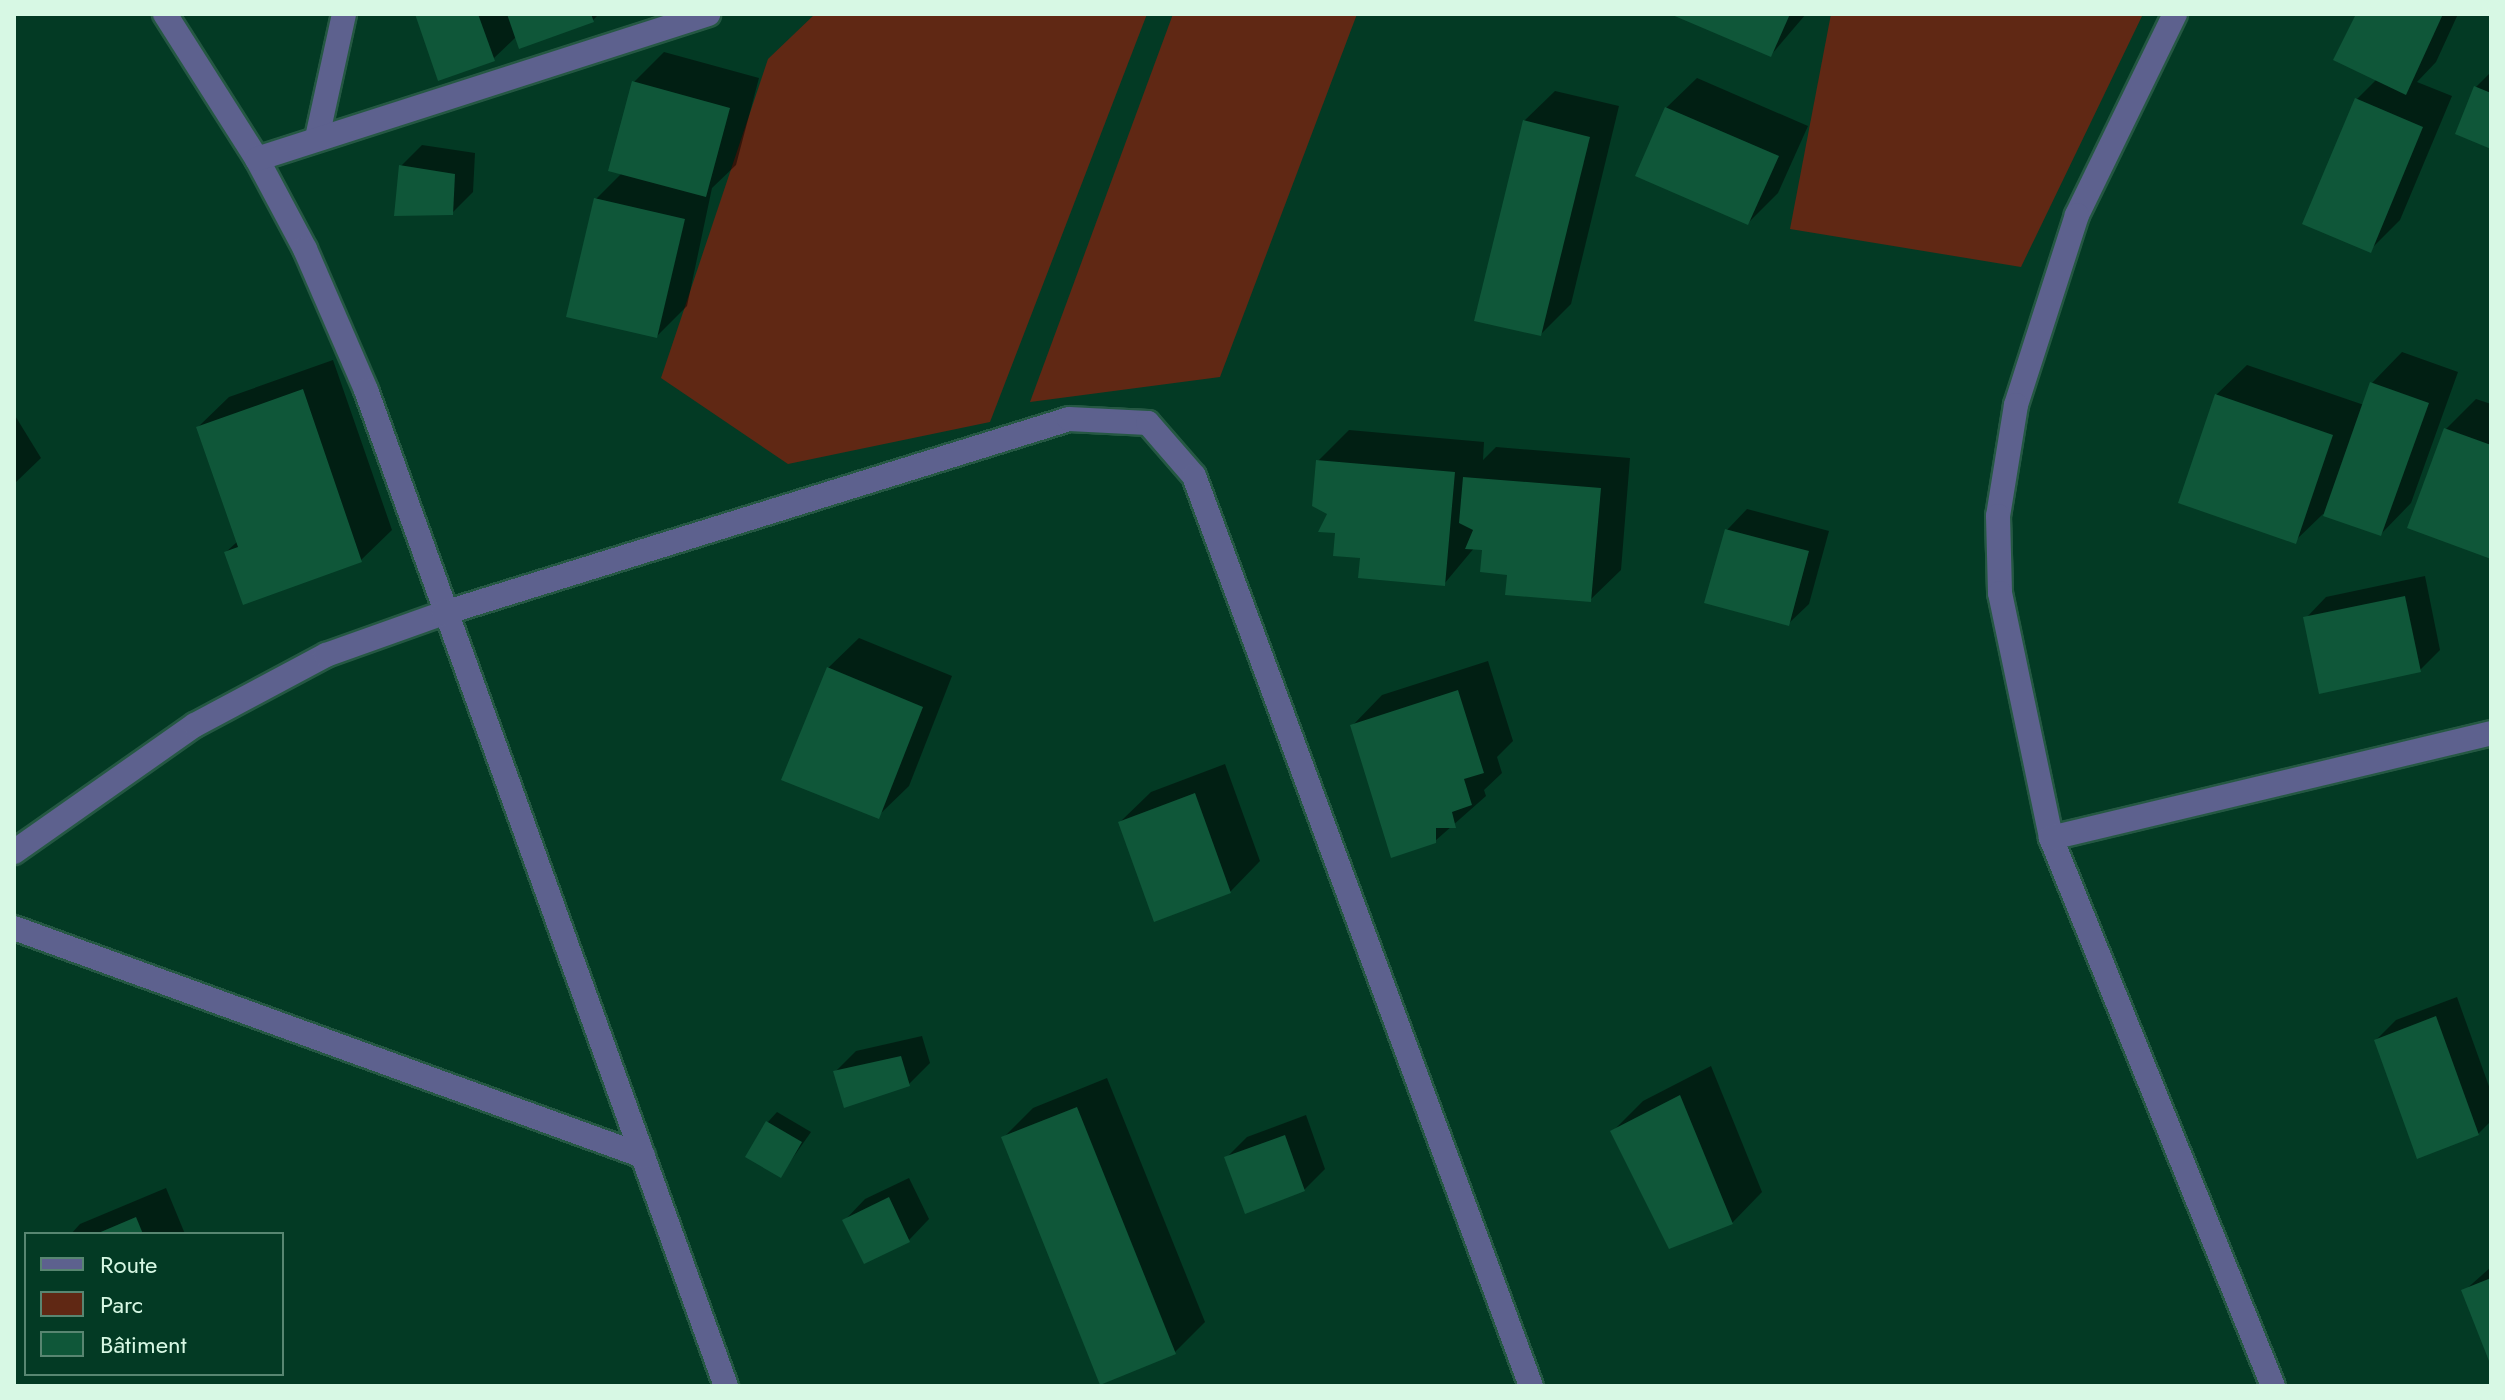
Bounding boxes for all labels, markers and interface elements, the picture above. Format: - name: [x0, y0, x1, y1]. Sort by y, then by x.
- legend: [24, 1232, 284, 1376]
- text: Route: [100, 1247, 157, 1282]
- text: Parc: [100, 1287, 143, 1322]
- text: Bâtiment: [100, 1327, 186, 1362]

